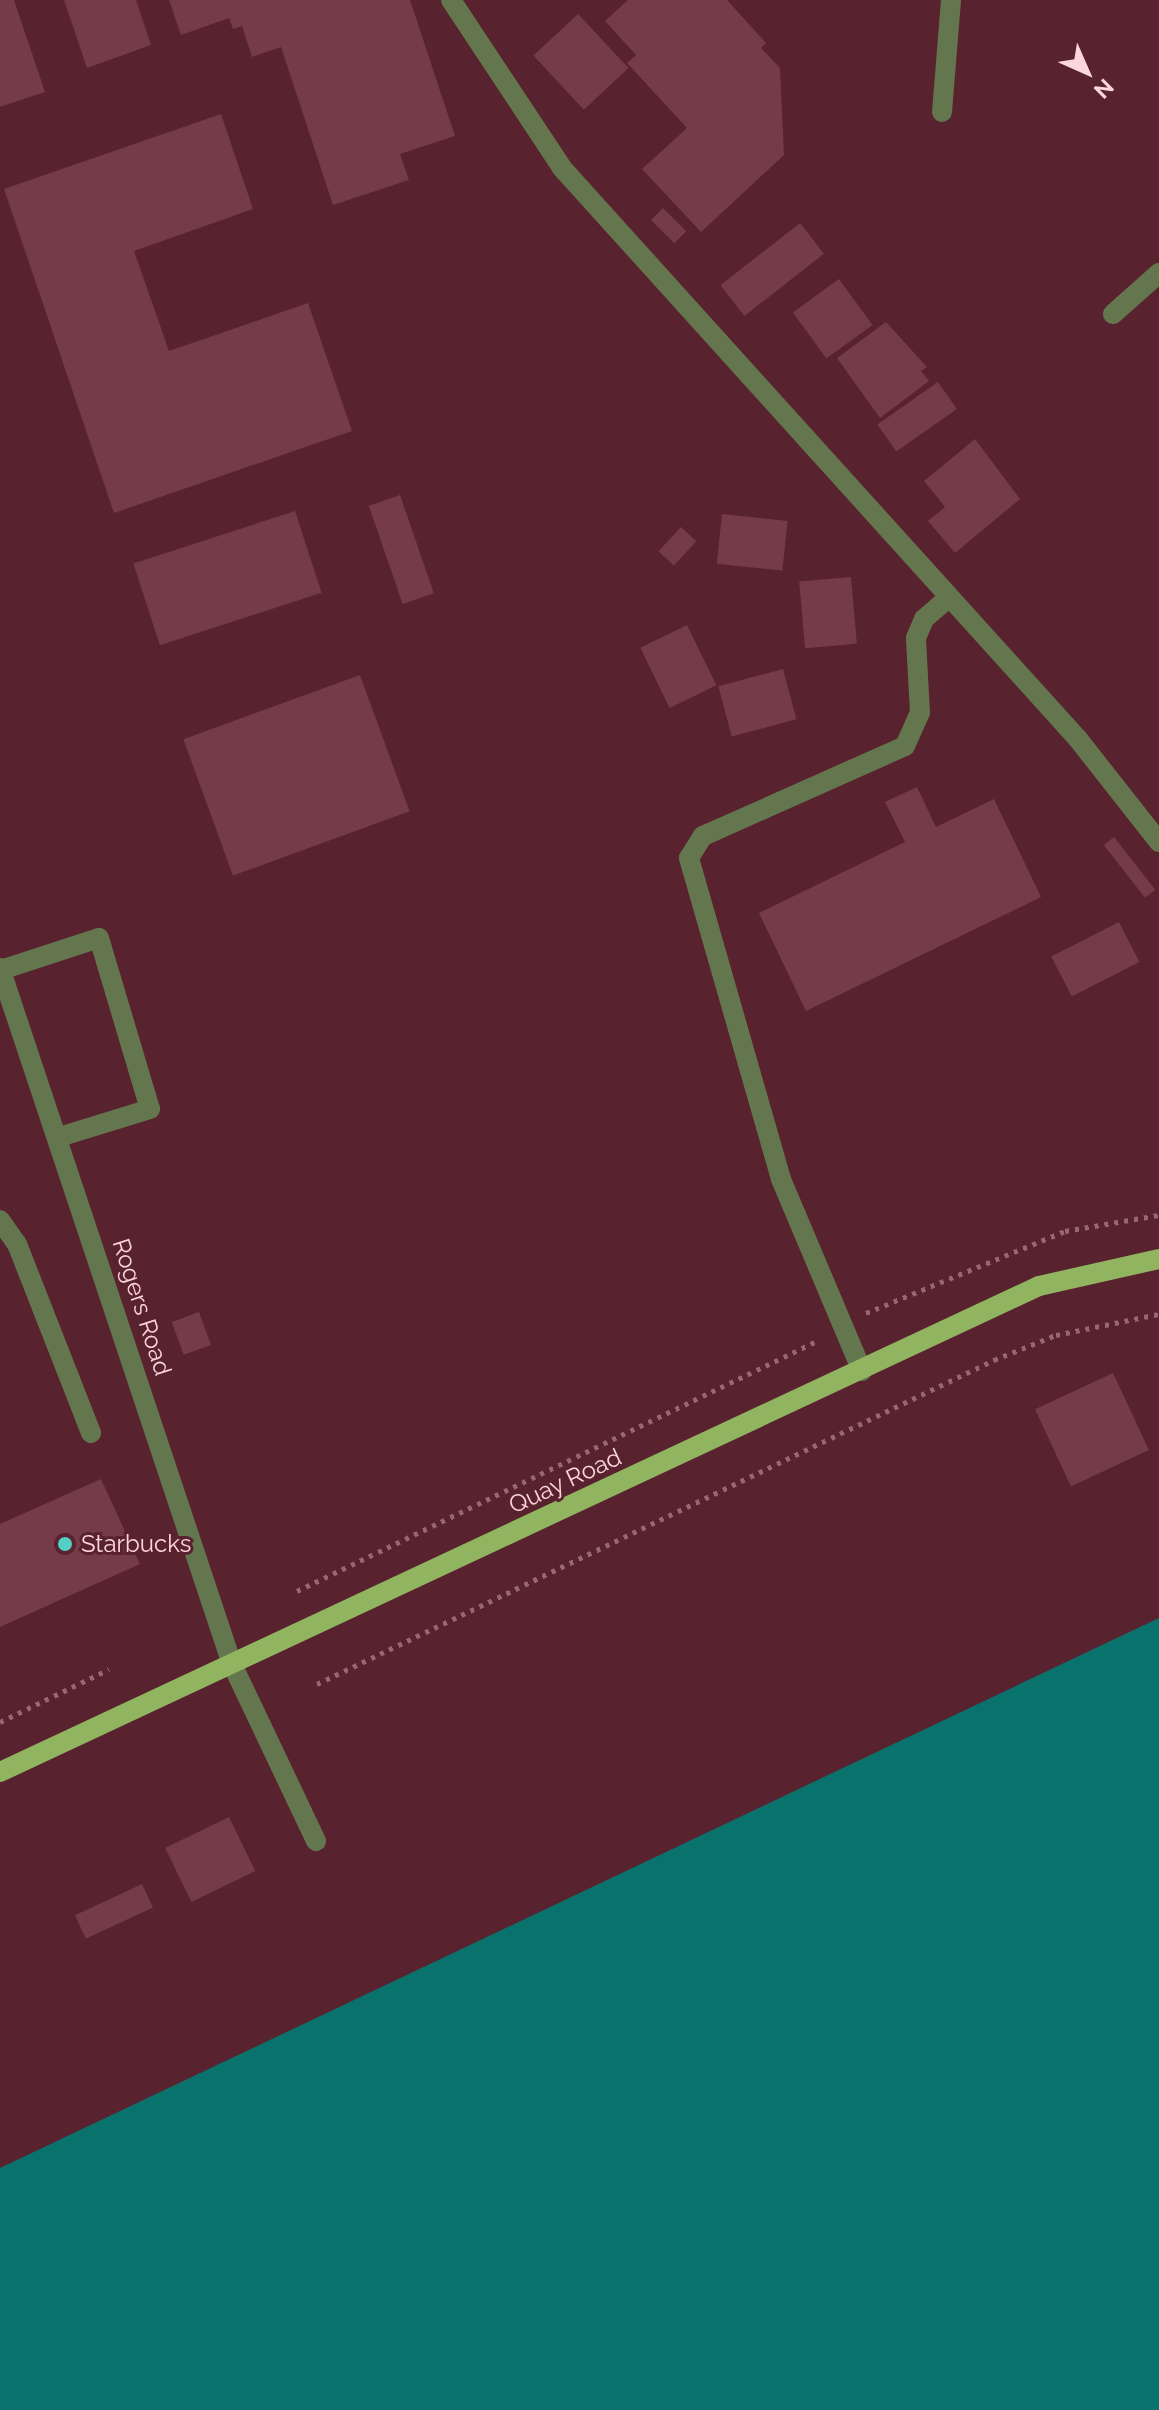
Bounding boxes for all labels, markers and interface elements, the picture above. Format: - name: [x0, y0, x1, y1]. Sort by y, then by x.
- north arrow: [1047, 32, 1127, 112]
- text: N: [1089, 74, 1119, 104]
- street label: Rogers Road: [106, 1235, 178, 1379]
- street label: Quay Road: [504, 1442, 626, 1520]
- place label: Starbucks: [81, 1530, 191, 1558]
- marker: Starbucks: [56, 1535, 74, 1553]

